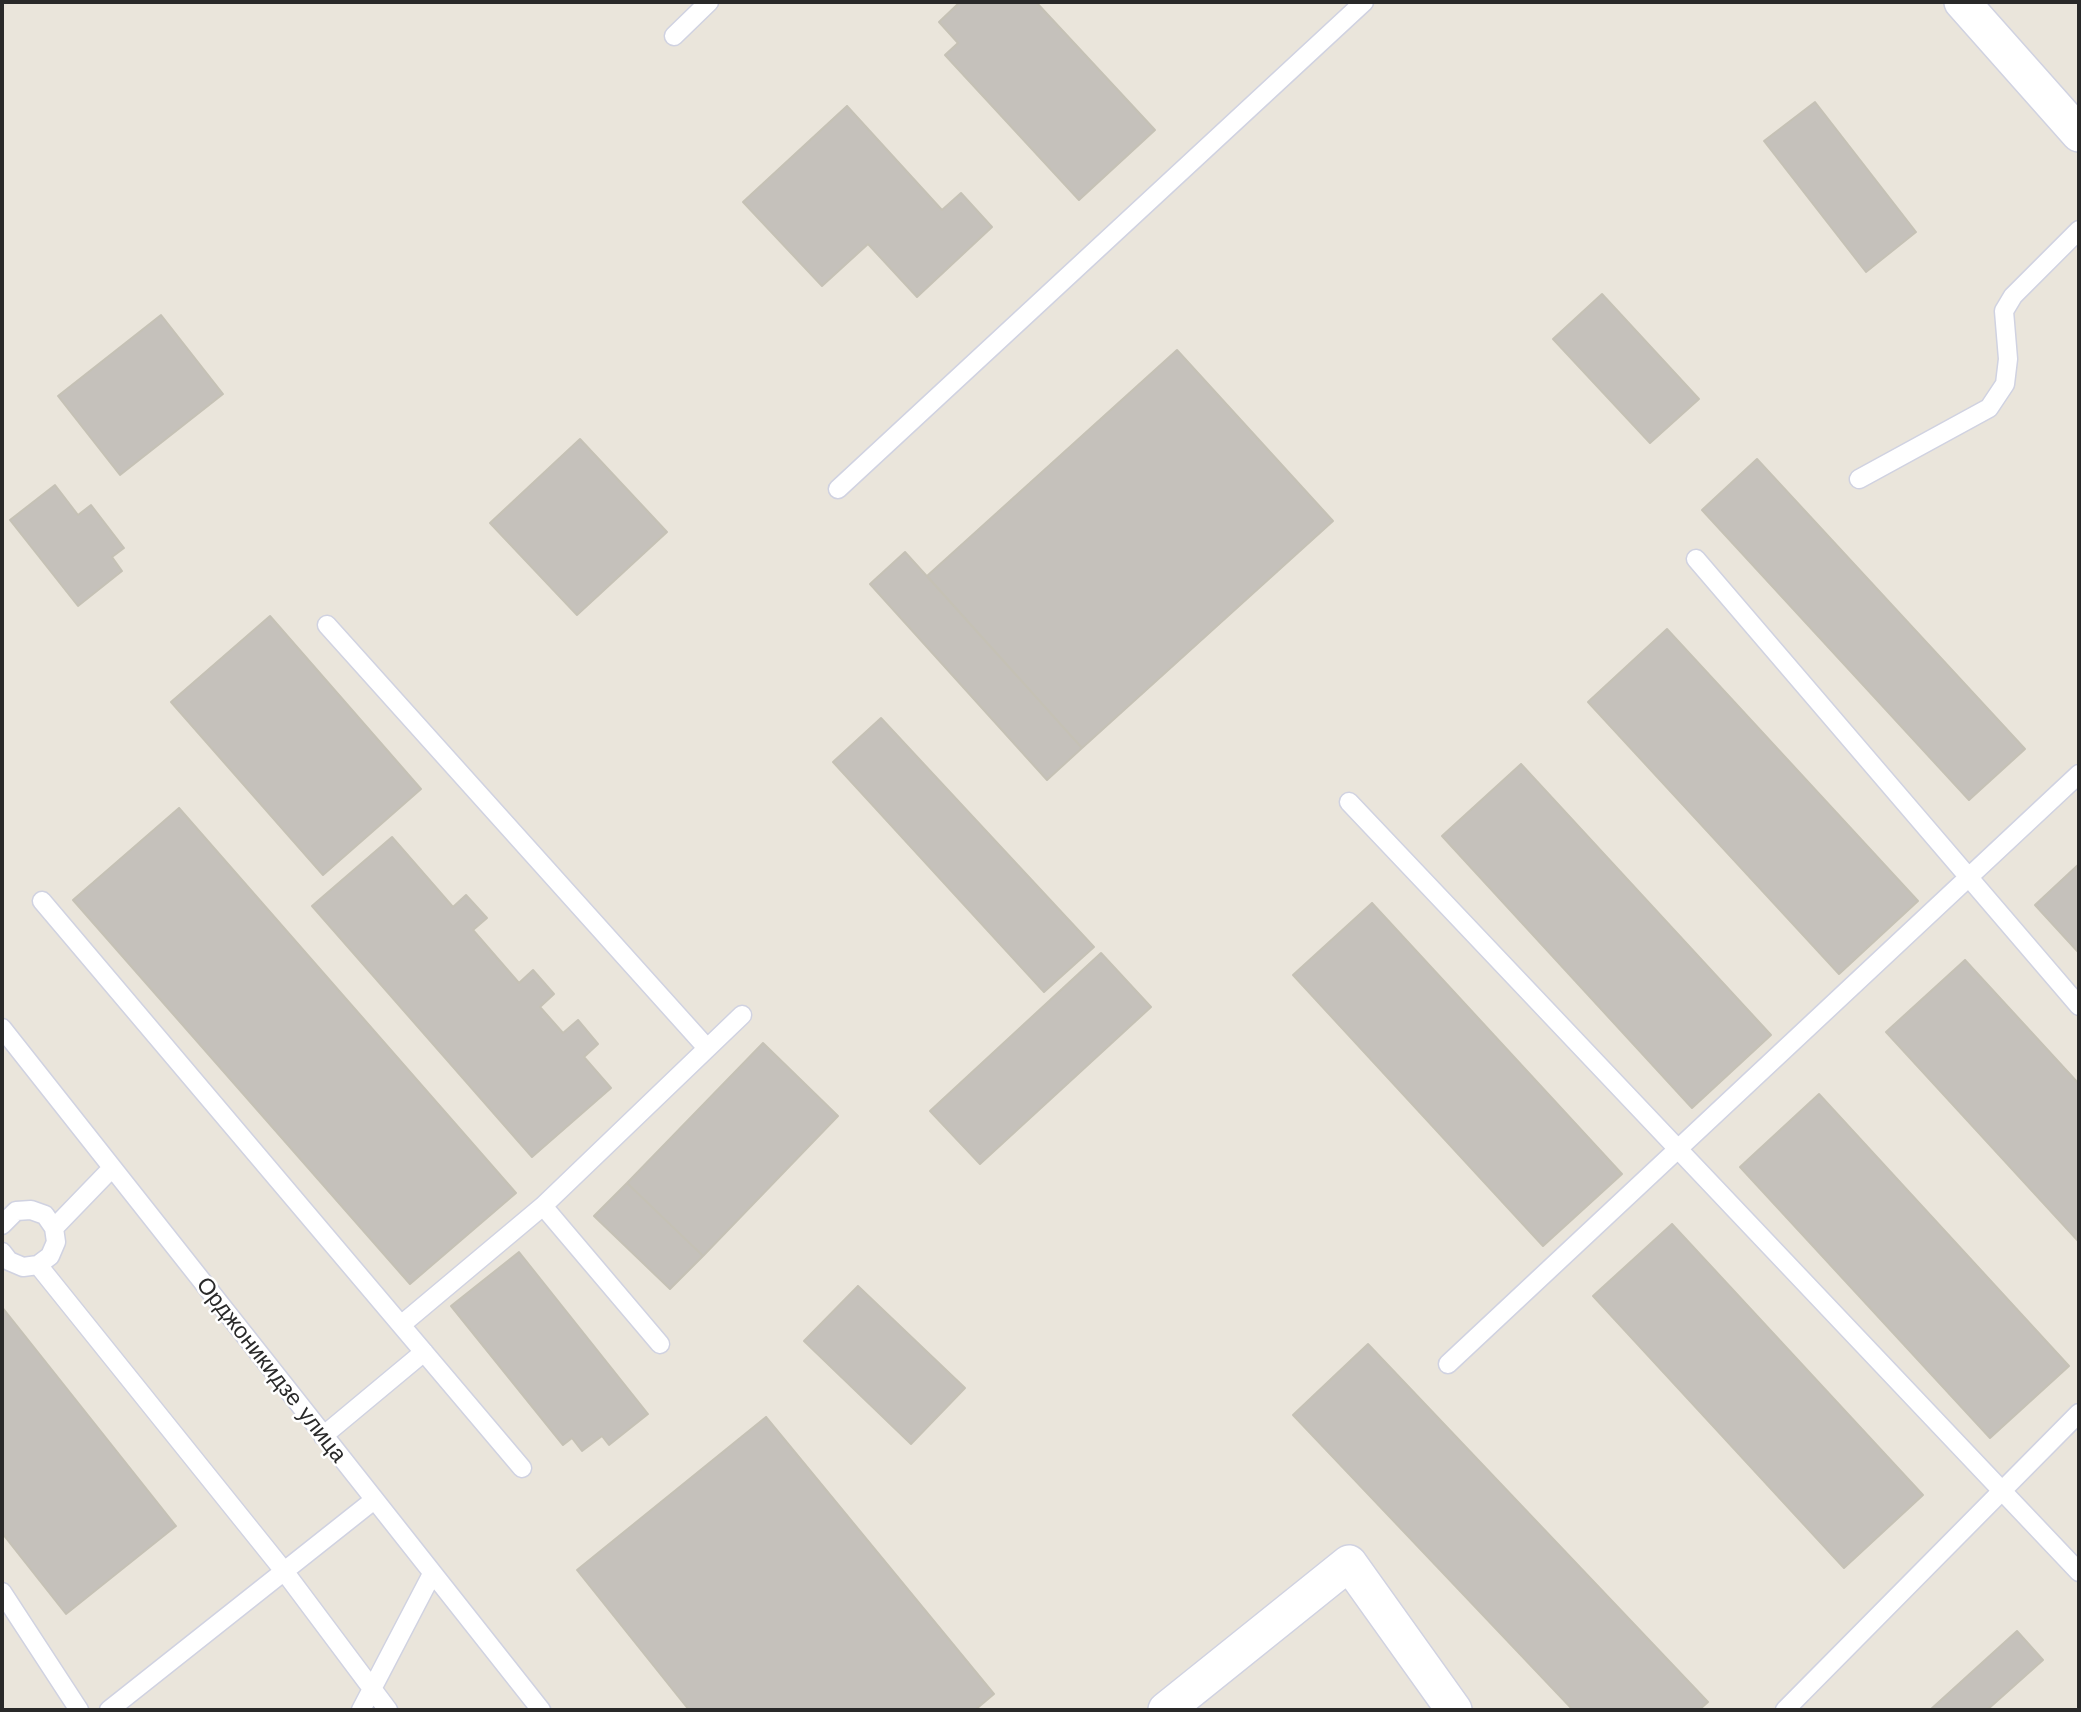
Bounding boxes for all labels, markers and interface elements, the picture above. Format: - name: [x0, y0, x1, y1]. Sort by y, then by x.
- street label: Орджоникидзе улица: [190, 1272, 352, 1468]

